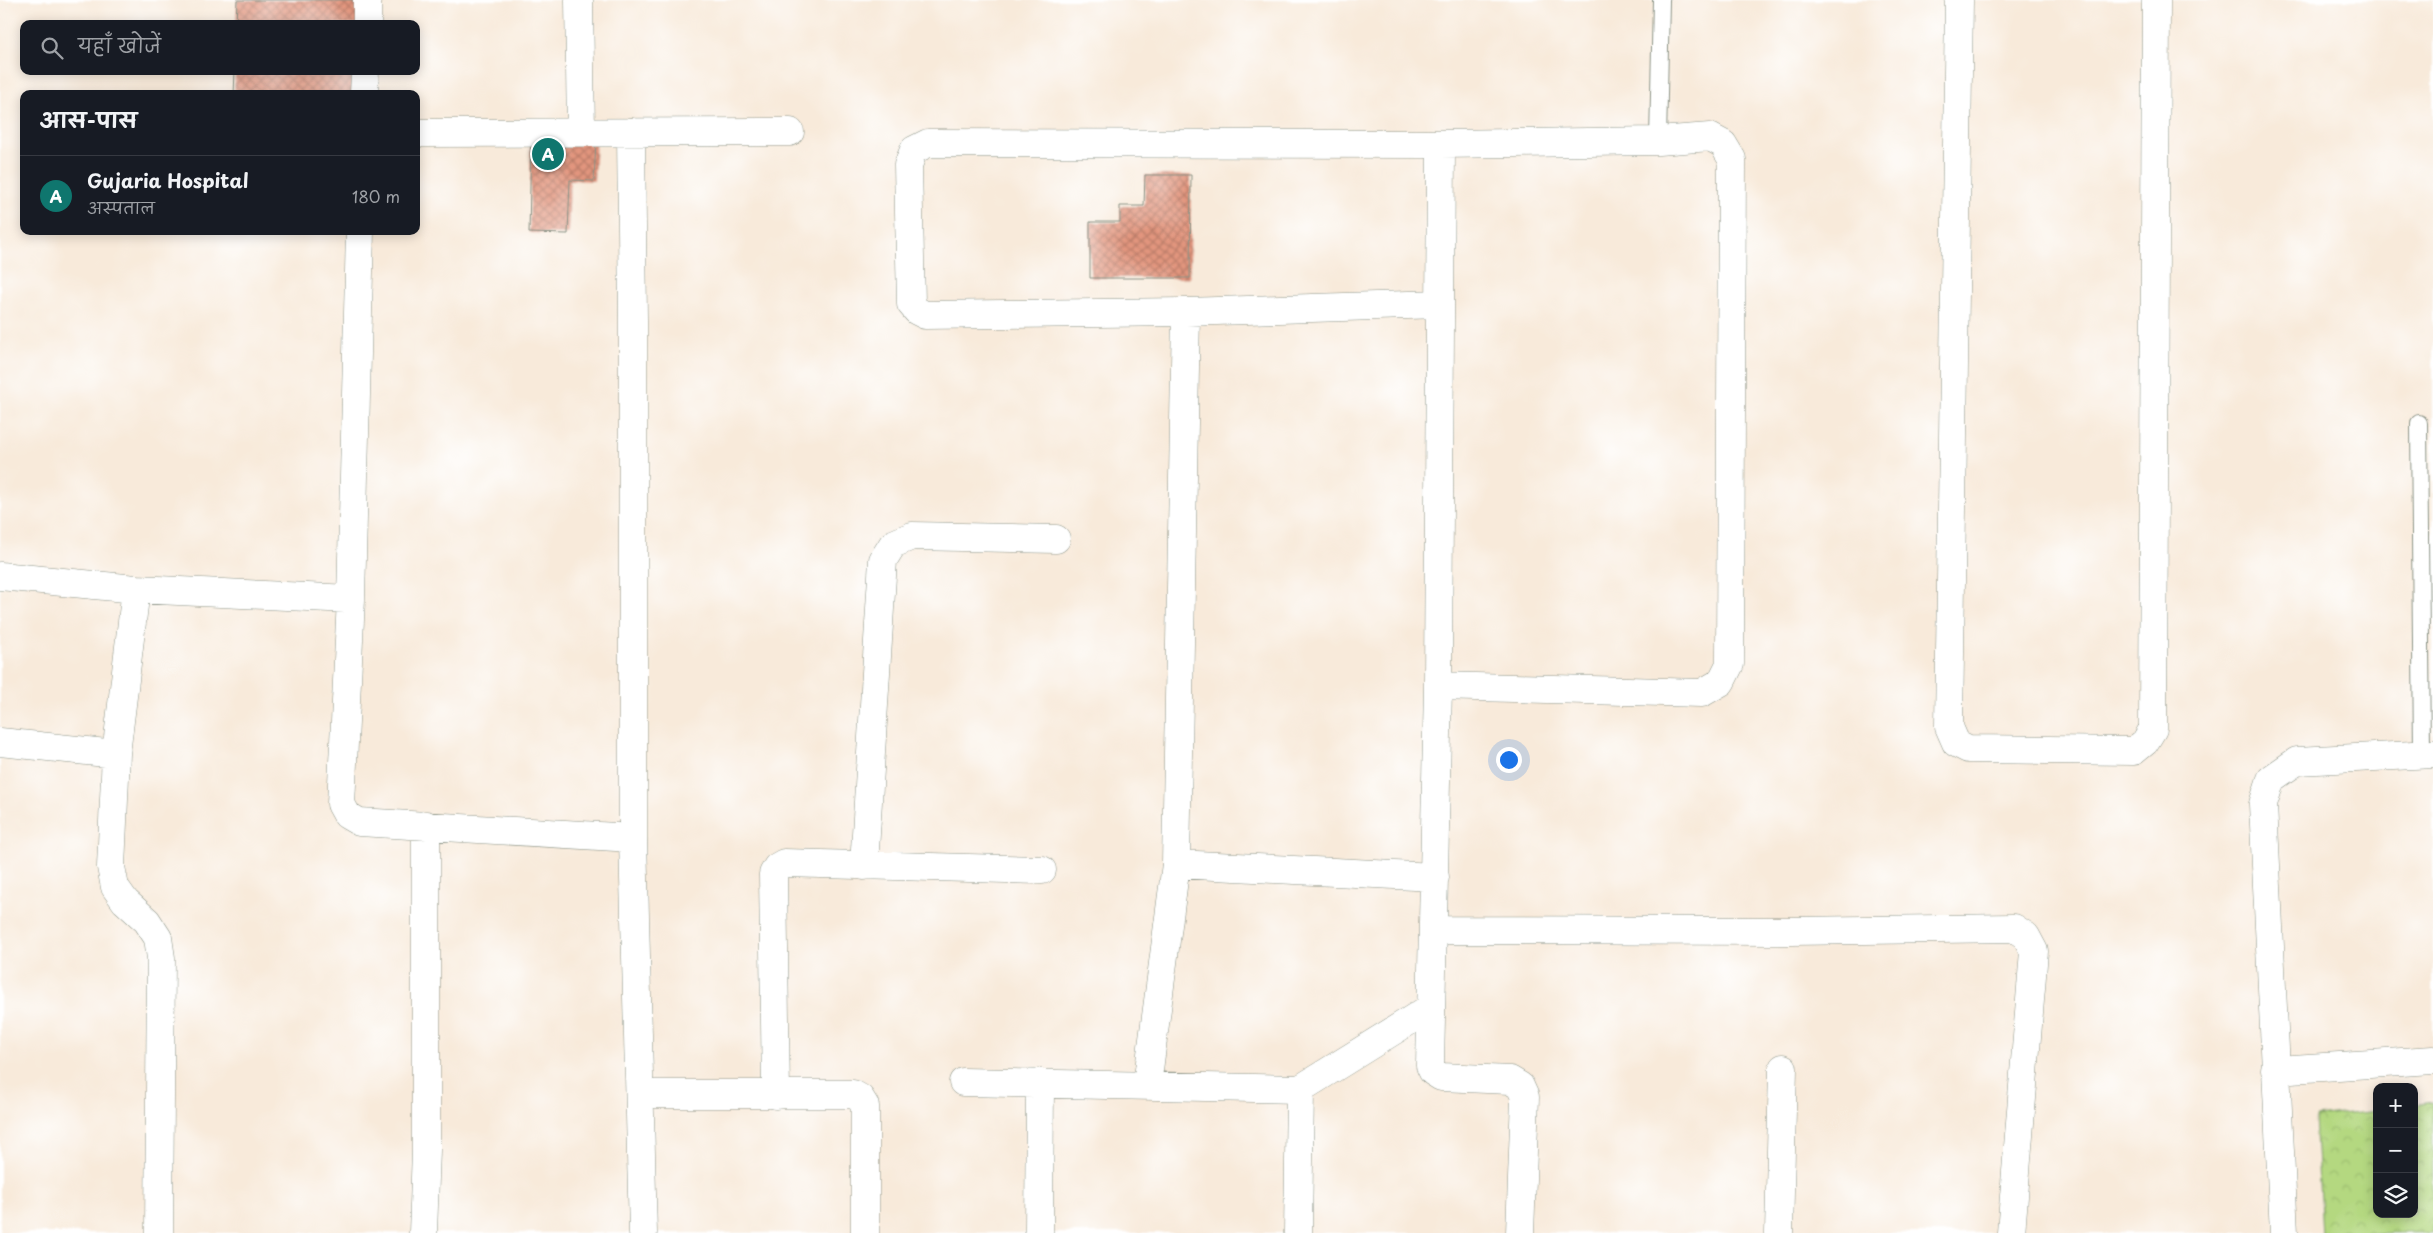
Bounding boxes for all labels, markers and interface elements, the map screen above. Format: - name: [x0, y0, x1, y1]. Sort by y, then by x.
- search box: [20, 20, 420, 75]
- text: यहाँ खोजें: [78, 31, 161, 59]
- icon: search: [38, 34, 66, 62]
- text: आस-पास: [40, 103, 137, 135]
- pin: A: [532, 135, 564, 173]
- text: Gujaria Hospital: [87, 166, 248, 194]
- text: A: [50, 184, 62, 208]
- text: 180 m: [352, 184, 400, 208]
- text: अस्पताल: [87, 195, 155, 219]
- your location: [1496, 747, 1522, 773]
- map controls: [2373, 1083, 2418, 1218]
- button: +: [2373, 1083, 2418, 1128]
- button: −: [2373, 1128, 2418, 1173]
- button: layers: [2373, 1173, 2418, 1218]

